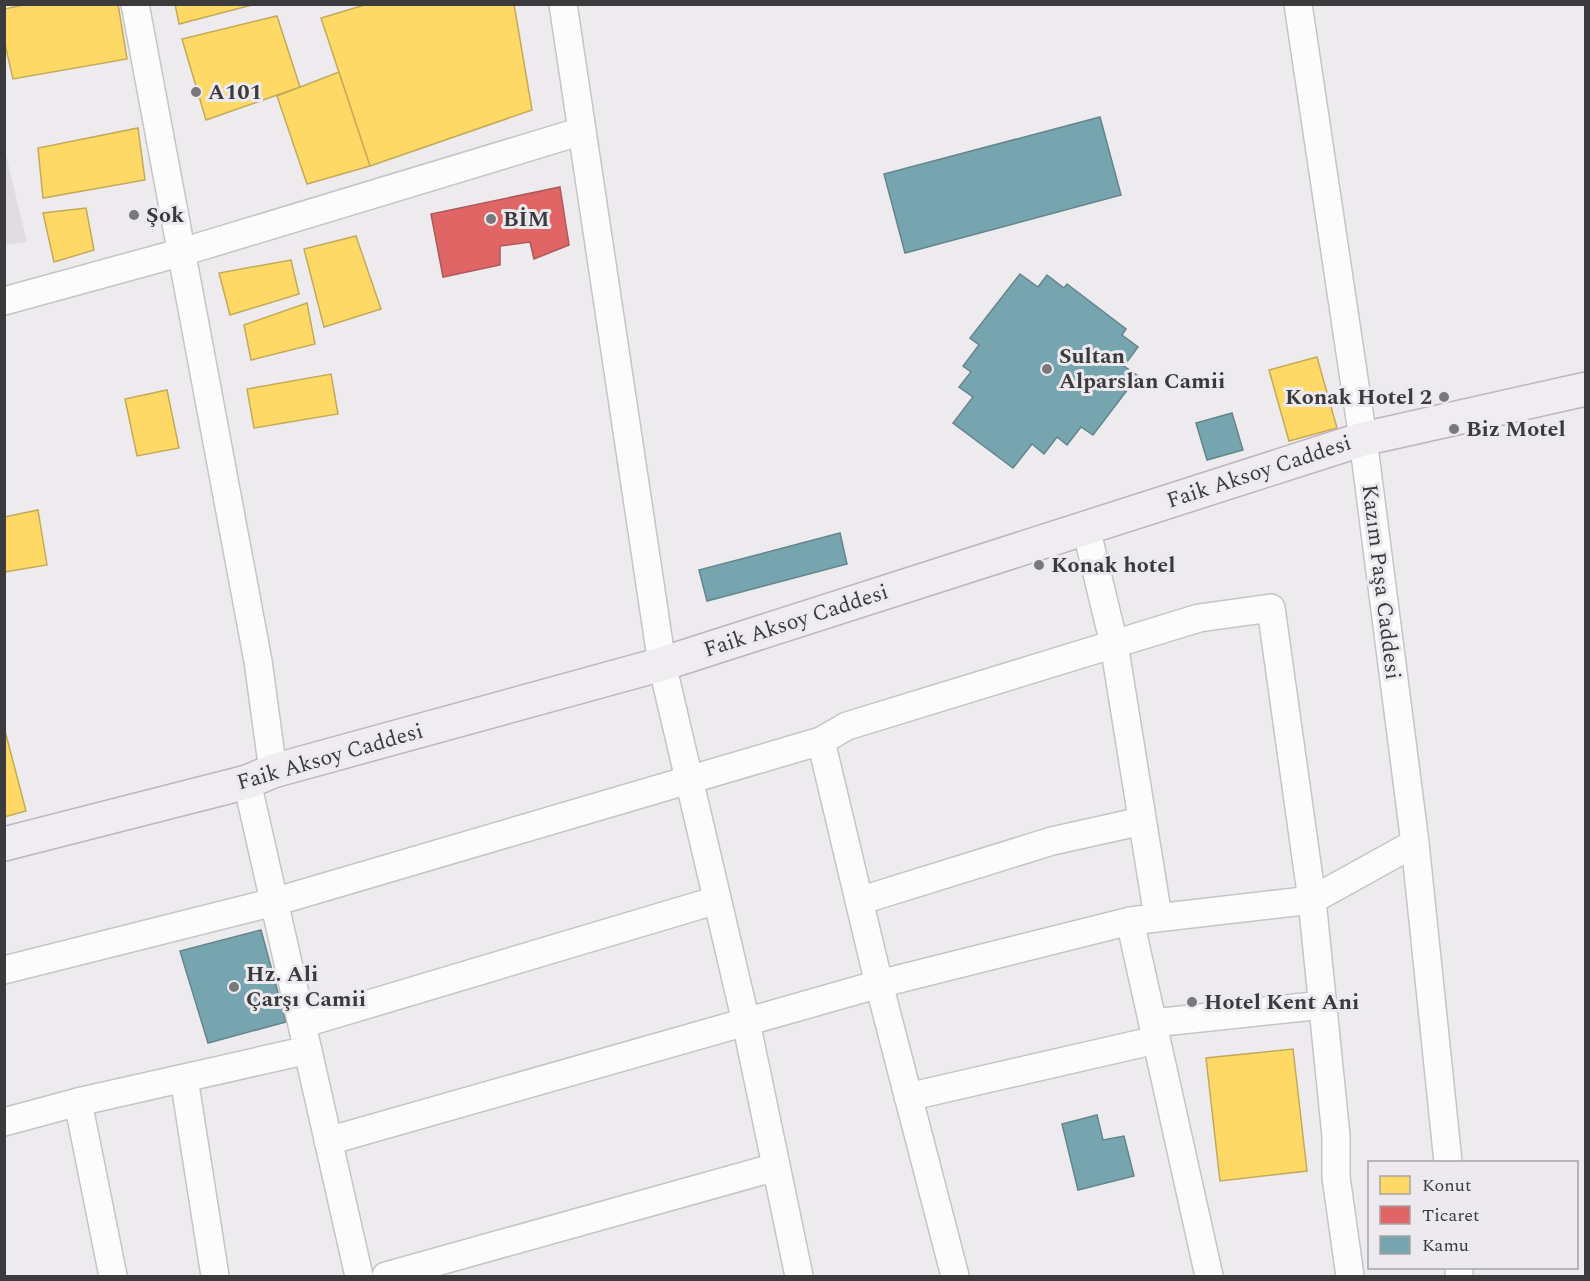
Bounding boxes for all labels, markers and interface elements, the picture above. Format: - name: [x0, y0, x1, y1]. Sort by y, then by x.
- place label: A101: [208, 76, 262, 109]
- marker: A101: [189, 85, 203, 99]
- place label: Şok: [146, 199, 185, 232]
- place label: BİM: [503, 203, 550, 236]
- marker: Şok: [127, 208, 141, 222]
- marker: BİM: [484, 212, 498, 226]
- place label: Sultan Alparslan Camii: [1059, 340, 1225, 398]
- marker: Sultan Alparslan Camii: [1040, 362, 1054, 376]
- place label: Konak Hotel 2: [1285, 381, 1432, 414]
- marker: Konak Hotel 2: [1437, 390, 1451, 404]
- place label: Biz Motel: [1466, 413, 1566, 446]
- marker: Biz Motel: [1447, 422, 1461, 436]
- street label: Faik Aksoy Caddesi: [1162, 427, 1356, 517]
- street label: Kazım Paşa Caddesi: [1353, 483, 1409, 681]
- place label: Konak hotel: [1051, 549, 1175, 582]
- marker: Konak hotel: [1032, 558, 1046, 572]
- street label: Faik Aksoy Caddesi: [699, 576, 893, 666]
- street label: Faik Aksoy Caddesi: [233, 715, 427, 799]
- place label: Hz. Ali Çarşı Camii: [246, 958, 366, 1016]
- marker: Hz. Ali Çarşı Camii: [227, 980, 241, 994]
- place label: Hotel Kent Ani: [1204, 986, 1359, 1019]
- marker: Hotel Kent Ani: [1185, 995, 1199, 1009]
- legend: [1368, 1161, 1578, 1269]
- text: Konut: [1422, 1172, 1471, 1199]
- text: Ticaret: [1422, 1202, 1479, 1229]
- text: Kamu: [1422, 1232, 1469, 1259]

